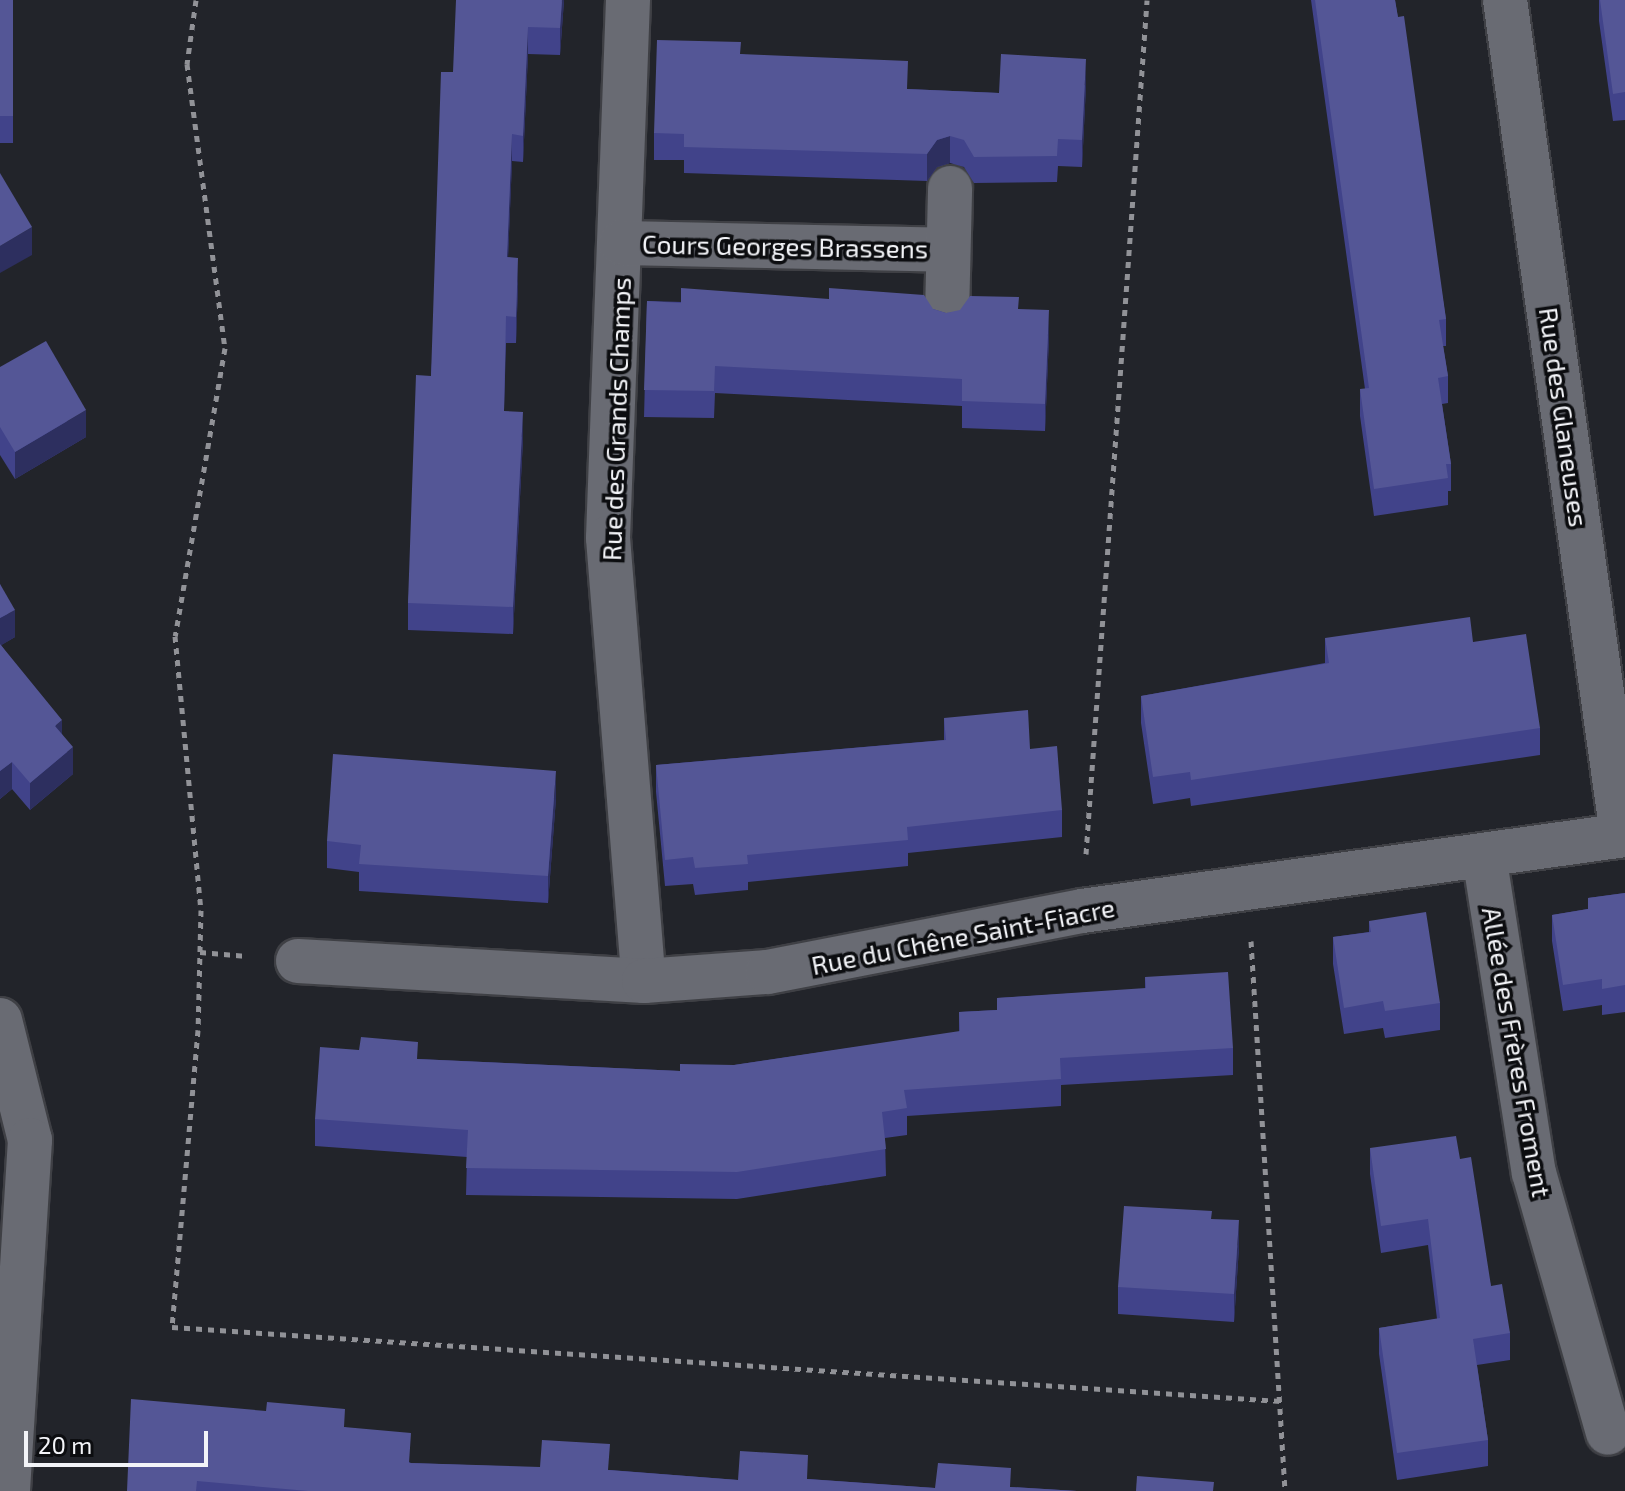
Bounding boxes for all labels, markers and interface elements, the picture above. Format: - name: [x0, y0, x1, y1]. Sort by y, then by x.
- street label: Cours Georges Brassens: [642, 228, 928, 264]
- street label: Rue des Grands Champs: [595, 277, 637, 561]
- street label: Rue des Glaneuses: [1533, 305, 1595, 529]
- street label: Rue du Chêne Saint-Fiacre: [809, 891, 1117, 981]
- street label: Allée des Frères Froment: [1476, 904, 1558, 1200]
- scale bar: [28, 1415, 212, 1465]
- text: 20 m: [38, 1430, 92, 1459]

